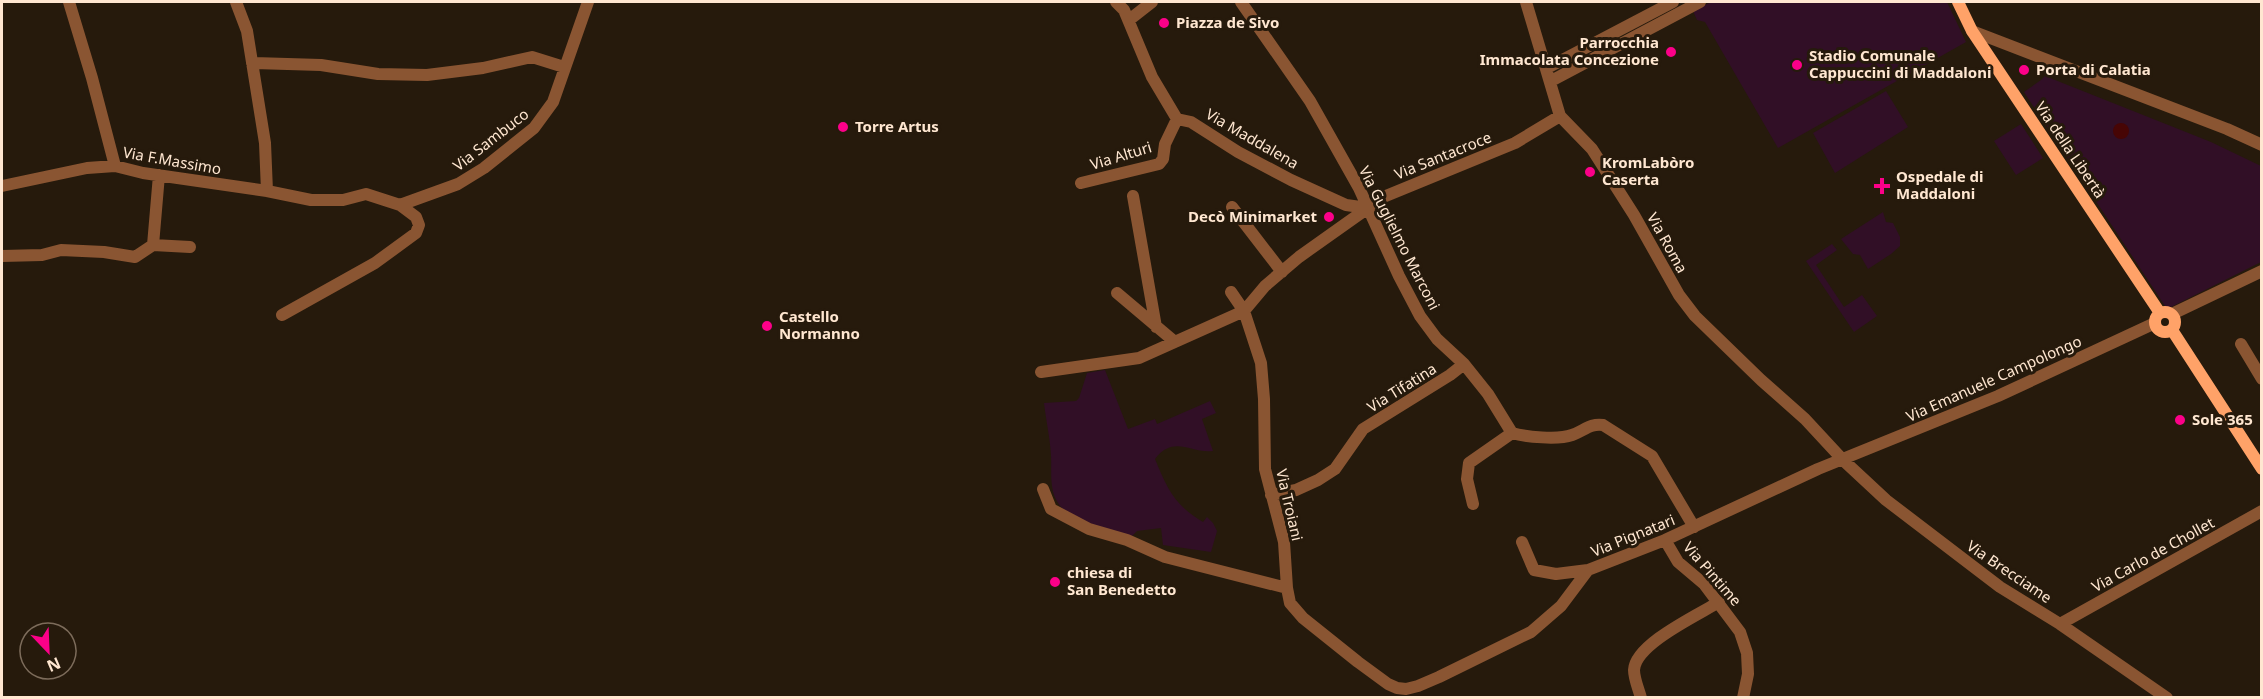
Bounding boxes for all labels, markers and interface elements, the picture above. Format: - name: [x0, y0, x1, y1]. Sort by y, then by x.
- place label: Piazza de Sivo: [1176, 12, 1280, 32]
- marker: Piazza de Sivo: [1157, 16, 1171, 30]
- place label: Parrocchia Immacolata Concezione: [1480, 32, 1659, 69]
- marker: Parrocchia Immacolata Concezione: [1664, 45, 1678, 59]
- place label: Stadio Comunale Cappuccini di Maddaloni: [1809, 45, 1991, 82]
- marker: Stadio Comunale Cappuccini di Maddaloni: [1790, 58, 1804, 72]
- place label: Porta di Calatia: [2036, 59, 2151, 79]
- marker: Porta di Calatia: [2017, 63, 2031, 77]
- street label: Via della Libertà: [2031, 97, 2111, 202]
- street label: Via Sambuco: [449, 103, 532, 175]
- street label: Via Maddalena: [1202, 103, 1303, 173]
- place label: Torre Artus: [855, 116, 939, 136]
- marker: Torre Artus: [836, 120, 850, 134]
- street label: Via Santacroce: [1391, 127, 1494, 184]
- street label: Via Alturi: [1087, 136, 1154, 174]
- street label: Via F.Massimo: [121, 142, 223, 178]
- place label: KromLabòro Caserta: [1602, 152, 1694, 189]
- street label: Via Guglielmo Marconi: [1355, 162, 1445, 313]
- marker: KromLabòro Caserta: [1583, 165, 1597, 179]
- place label: Ospedale di Maddaloni: [1896, 166, 1984, 203]
- marker: Ospedale di Maddaloni: [1873, 177, 1891, 195]
- place label: Decò Minimarket: [1188, 206, 1317, 226]
- street label: Via Roma: [1643, 209, 1693, 276]
- marker: Decò Minimarket: [1322, 210, 1336, 224]
- place label: Castello Normanno: [779, 306, 860, 343]
- marker: Castello Normanno: [760, 319, 774, 333]
- street label: Via Emanuele Campolongo: [1903, 330, 2084, 426]
- street label: Via Tifatina: [1363, 358, 1440, 416]
- place label: Sole 365: [2192, 409, 2253, 429]
- marker: Sole 365: [2173, 413, 2187, 427]
- street label: Via Troiani: [1272, 467, 1308, 543]
- street label: Via Pignatari: [1588, 509, 1678, 561]
- street label: Via Carlo de Chollet: [2088, 512, 2218, 596]
- street label: Via Brecciame: [1963, 535, 2056, 607]
- street label: Via Pintime: [1679, 537, 1746, 610]
- place label: chiesa di San Benedetto: [1067, 562, 1176, 599]
- marker: chiesa di San Benedetto: [1048, 575, 1062, 589]
- north arrow: [18, 621, 78, 681]
- text: N: [44, 652, 64, 677]

